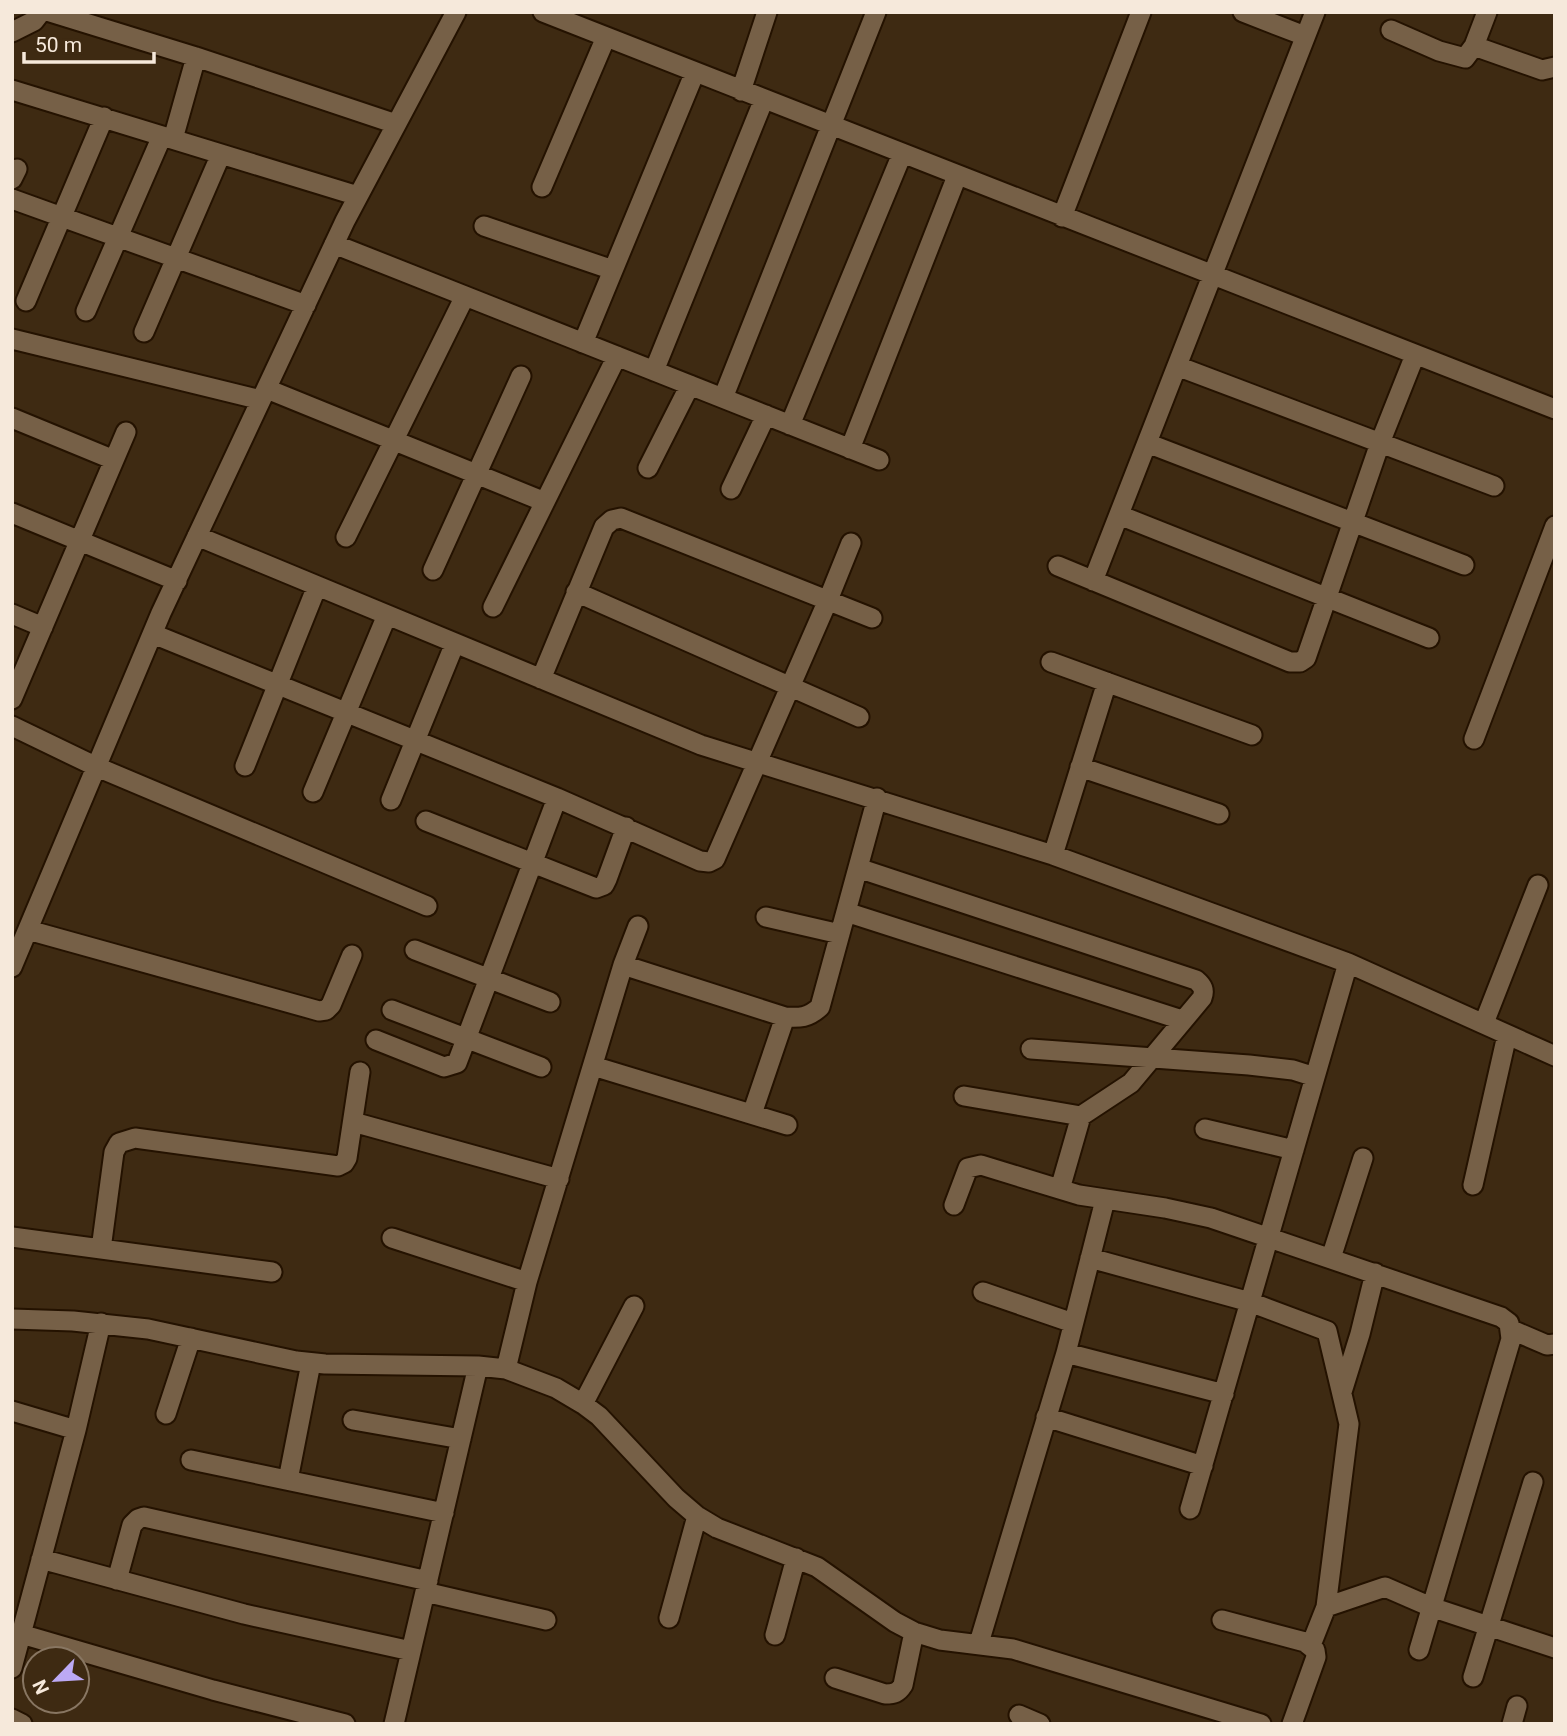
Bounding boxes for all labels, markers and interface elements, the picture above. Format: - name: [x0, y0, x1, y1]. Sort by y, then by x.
- scale bar: [24, 21, 154, 65]
- text: 50 m: [35, 33, 82, 57]
- north arrow: [21, 1645, 91, 1715]
- text: N: [28, 1676, 54, 1698]

